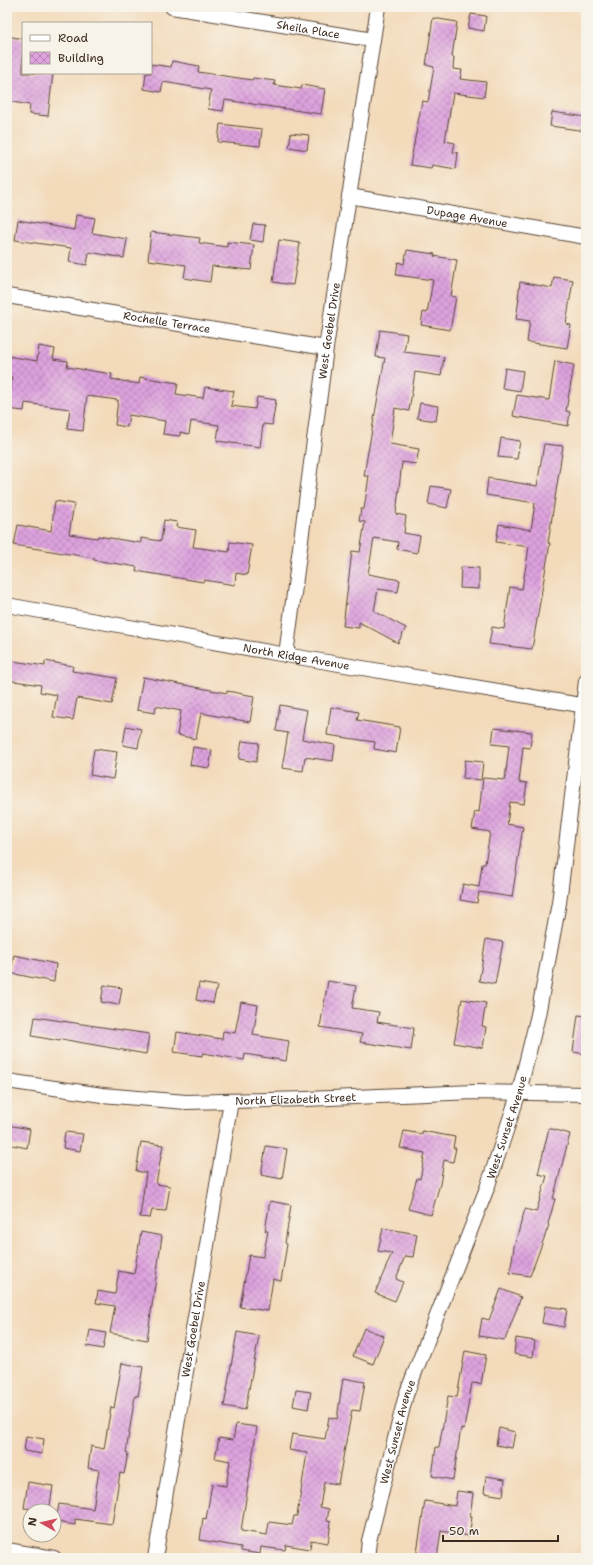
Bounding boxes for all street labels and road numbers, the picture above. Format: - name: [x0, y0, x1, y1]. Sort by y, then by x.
- street label: Sheila Place: [275, 17, 341, 42]
- street label: Dupage Avenue: [426, 202, 509, 231]
- street label: West Goebel Drive: [314, 281, 343, 380]
- street label: Rochelle Terrace: [122, 308, 211, 337]
- street label: North Ridge Avenue: [242, 640, 351, 673]
- street label: West Sunset Avenue: [483, 1074, 530, 1181]
- street label: North Elizabeth Street: [235, 1089, 357, 1108]
- street label: West Goebel Drive: [178, 1280, 208, 1379]
- street label: West Sunset Avenue: [376, 1377, 419, 1486]

